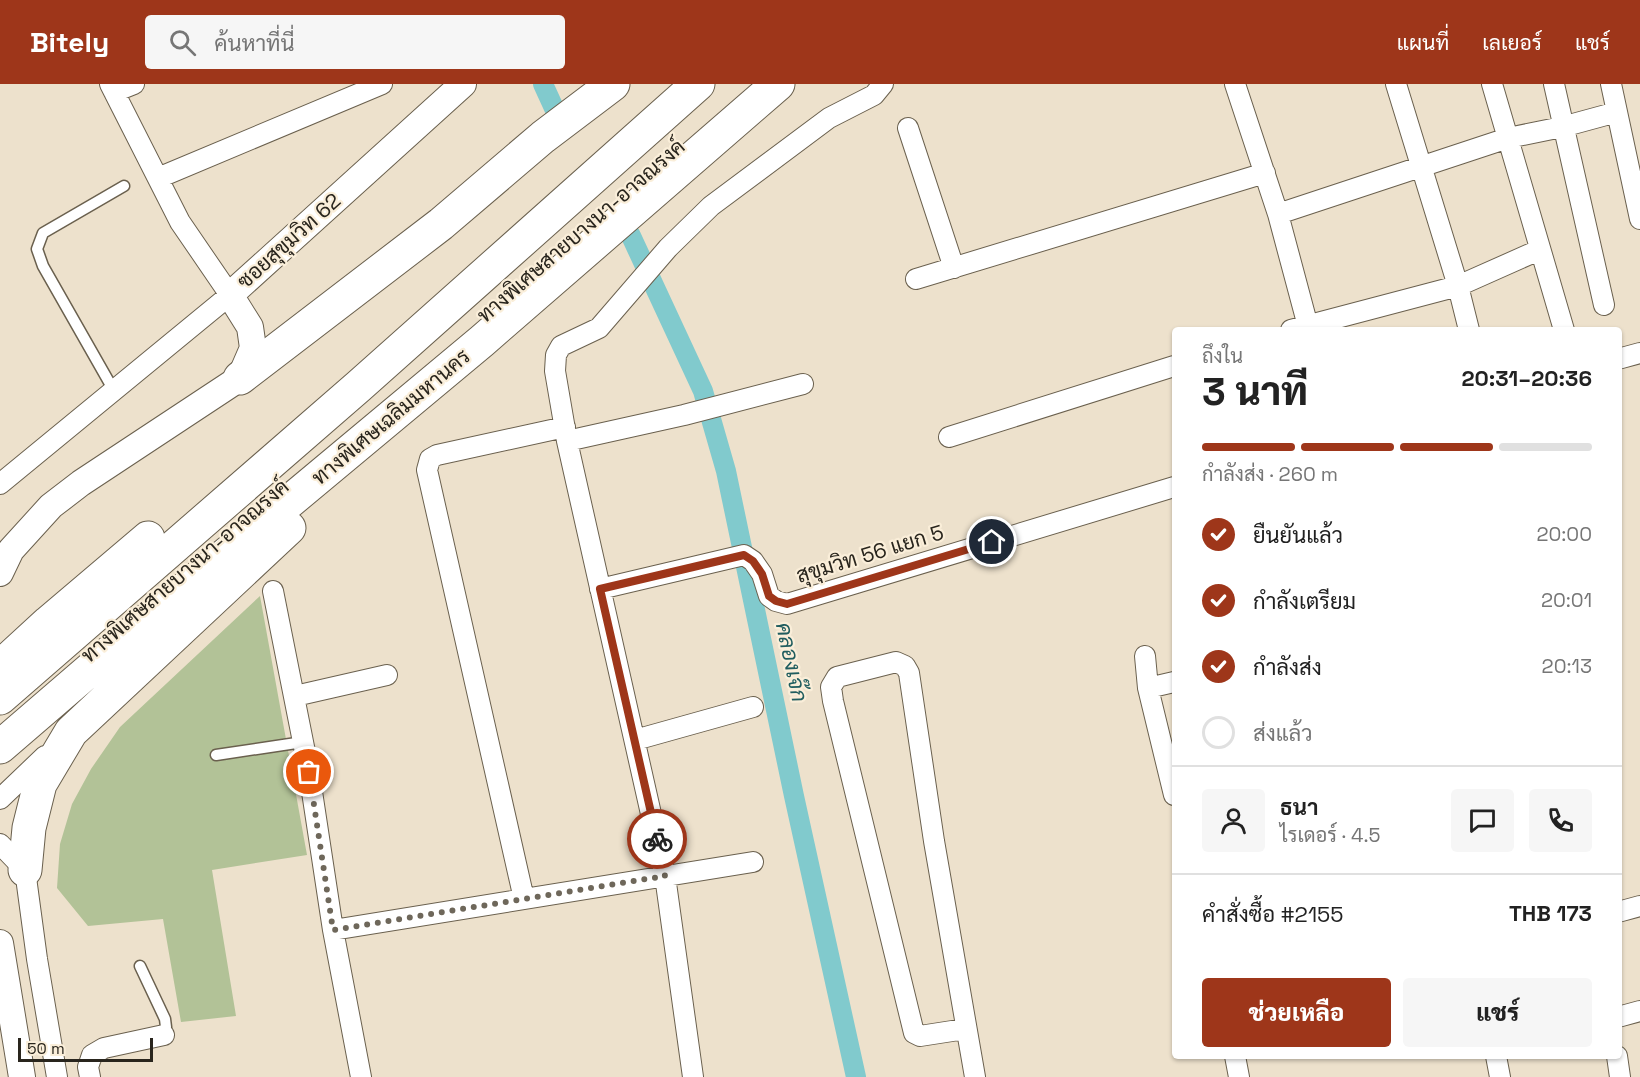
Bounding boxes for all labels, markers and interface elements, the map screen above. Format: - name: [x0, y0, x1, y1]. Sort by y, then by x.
- search box: [145, 15, 565, 69]
- text: Bitely: [30, 24, 109, 60]
- icon: search: [166, 26, 199, 59]
- text: ค้นหาที่นี่: [214, 29, 295, 57]
- text: แผนที่: [1397, 29, 1449, 56]
- text: เลเยอร์: [1482, 29, 1542, 56]
- text: แชร์: [1575, 29, 1610, 56]
- street label: ทางพิเศษสายบางนา-อาจณรงค์: [471, 133, 690, 328]
- street label: ซอยสุขุมวิท 62: [231, 187, 347, 295]
- street label: ทางพิเศษเฉลิมมหานคร: [306, 343, 475, 491]
- text: ถึงใน: [1202, 343, 1243, 369]
- text: 20:31–20:36: [1461, 364, 1592, 392]
- text: 3 นาที: [1202, 367, 1308, 416]
- text: กำลังส่ง · 260 m: [1202, 461, 1338, 487]
- street label: ทางพิเศษสายบางนา-อาจณรงค์: [75, 473, 294, 668]
- pin: [966, 516, 1017, 567]
- street label: สุขุมวิท 56 แยก 5: [793, 518, 947, 590]
- icon: check: [1202, 518, 1235, 551]
- text: ยืนยันแล้ว: [1253, 521, 1343, 549]
- text: 20:00: [1536, 521, 1592, 547]
- icon: home: [975, 525, 1008, 558]
- icon: check: [1202, 584, 1235, 617]
- text: กำลังเตรียม: [1253, 587, 1356, 615]
- text: 20:01: [1541, 587, 1592, 613]
- water label: คลองเจ๊ก: [770, 620, 814, 704]
- icon: check: [1202, 650, 1235, 683]
- text: กำลังส่ง: [1253, 653, 1322, 681]
- text: 20:13: [1542, 653, 1592, 679]
- text: ส่งแล้ว: [1253, 719, 1313, 747]
- pin: [283, 746, 334, 797]
- icon: bag: [292, 755, 325, 788]
- button: person: [1202, 789, 1265, 852]
- button: chat: [1451, 789, 1514, 852]
- button: phone: [1529, 789, 1592, 852]
- text: ธนา: [1280, 793, 1318, 821]
- courier: [627, 809, 687, 869]
- text: ไรเดอร์ · 4.5: [1280, 822, 1381, 848]
- icon: bike: [641, 823, 674, 856]
- text: THB 173: [1509, 899, 1592, 927]
- text: คำสั่งซื้อ #2155: [1202, 900, 1343, 928]
- button: ช่วยเหลือ: [1202, 978, 1391, 1047]
- button: แชร์: [1403, 978, 1592, 1047]
- scale bar: [18, 1035, 153, 1062]
- text: 50 m: [27, 1038, 65, 1059]

